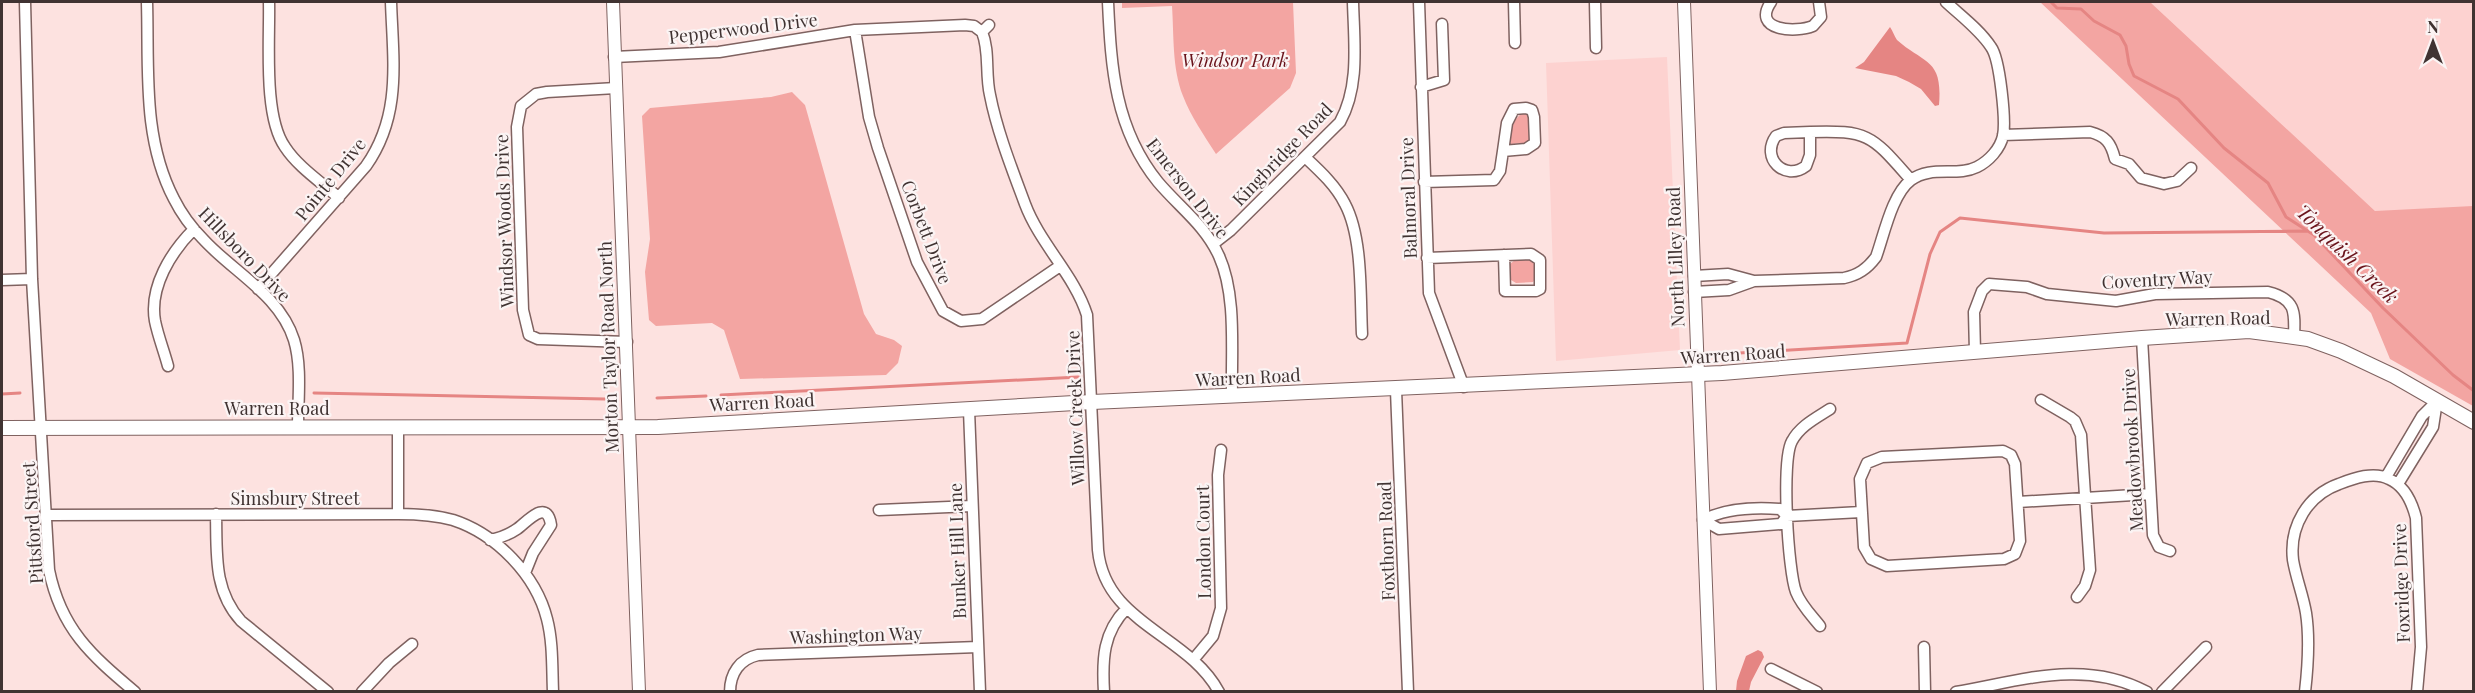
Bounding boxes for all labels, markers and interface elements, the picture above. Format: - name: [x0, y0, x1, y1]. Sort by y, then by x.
- street label: Pepperwood Drive: [667, 7, 819, 49]
- north arrow: [2403, 12, 2463, 72]
- text: N: [2427, 16, 2439, 37]
- park label: Windsor Park: [1182, 48, 1288, 72]
- street label: Kingbridge Road: [1227, 97, 1338, 211]
- street label: Pointe Drive: [289, 132, 371, 226]
- street label: Emerson Drive: [1141, 133, 1235, 243]
- street label: Windsor Woods Drive: [489, 134, 519, 309]
- street label: Balmoral Drive: [1394, 137, 1422, 259]
- street label: Corbett Drive: [896, 177, 958, 287]
- street label: North Lilley Road: [1661, 186, 1689, 328]
- water label: Tonquish Creek: [2291, 197, 2405, 309]
- street label: Hillsboro Drive: [194, 201, 296, 307]
- street label: Morton Taylor Road North: [592, 240, 624, 453]
- street label: Coventry Way: [2101, 264, 2213, 294]
- street label: Warren Road: [2164, 305, 2271, 331]
- street label: Willow Creek Drive: [1060, 330, 1090, 487]
- street label: Warren Road: [1679, 338, 1787, 370]
- street label: Warren Road: [1194, 362, 1302, 392]
- street label: Meadowbrook Drive: [2116, 368, 2148, 532]
- street label: Warren Road: [708, 387, 816, 417]
- street label: Warren Road: [223, 396, 330, 420]
- street label: Pittsford Street: [16, 461, 48, 585]
- street label: Foxthorn Road: [1372, 480, 1400, 601]
- street label: Bunker Hill Lane: [943, 483, 971, 619]
- street label: London Court: [1190, 484, 1216, 599]
- street label: Simsbury Street: [230, 486, 360, 510]
- street label: Foxridge Drive: [2387, 523, 2415, 643]
- street label: Washington Way: [788, 621, 923, 649]

